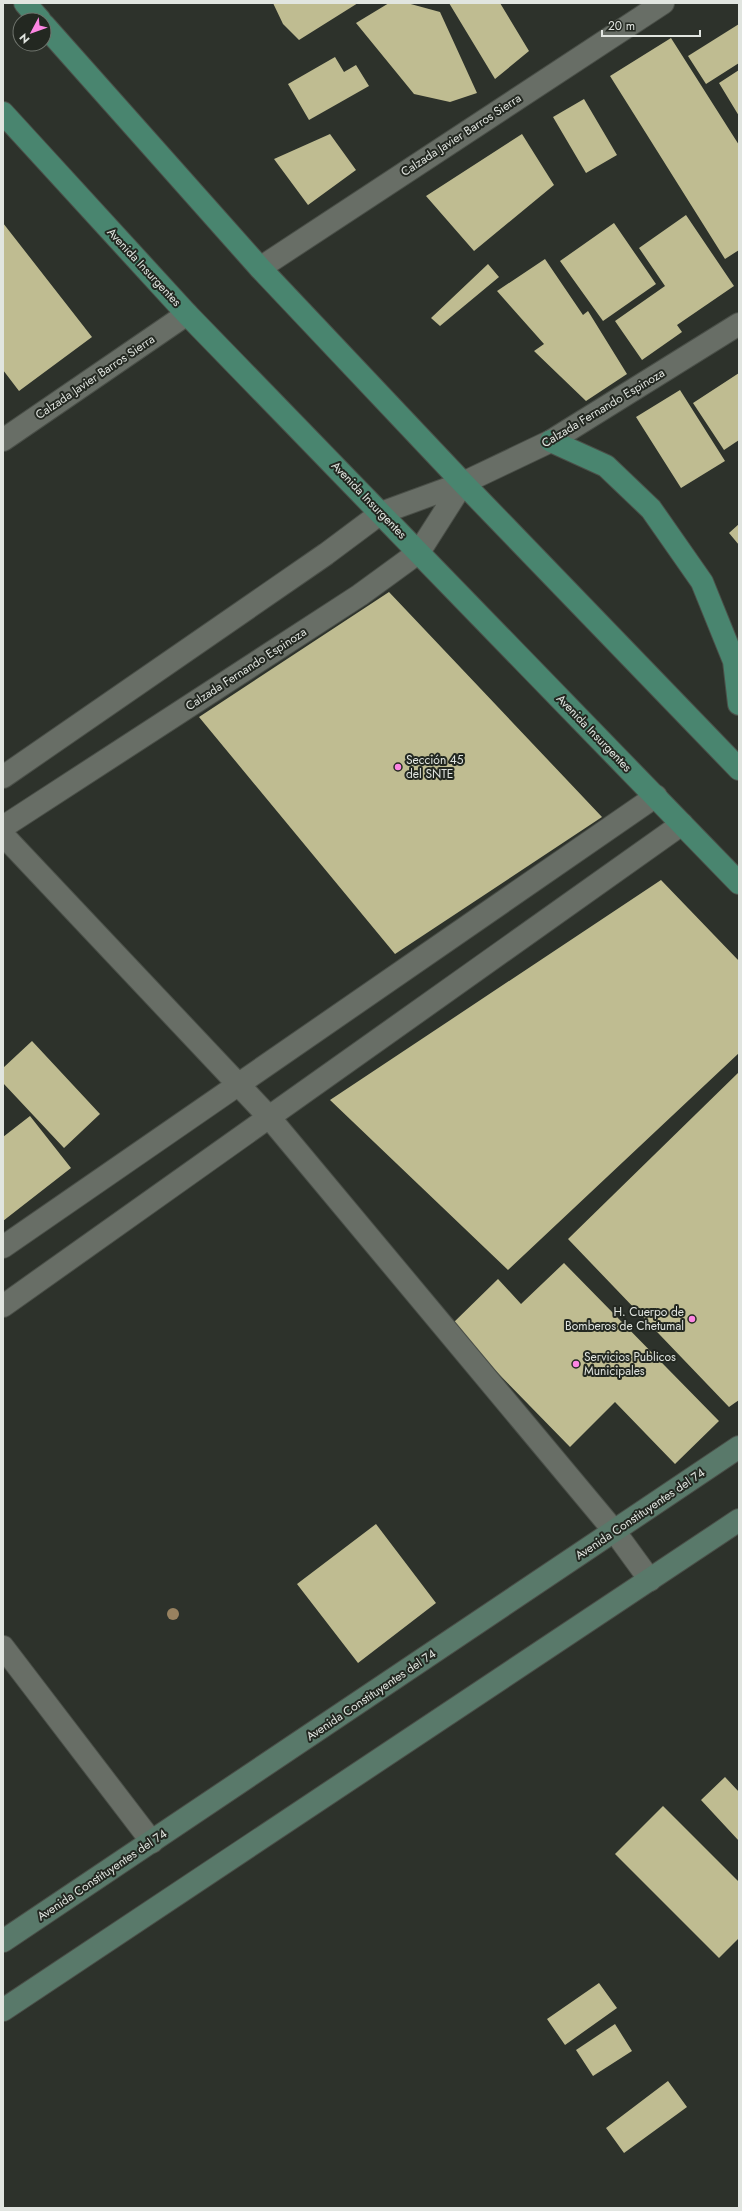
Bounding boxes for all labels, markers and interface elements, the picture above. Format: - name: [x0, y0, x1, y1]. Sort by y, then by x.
- north arrow: [12, 12, 52, 52]
- scale bar: [602, 12, 700, 38]
- text: 20 m: [608, 17, 635, 35]
- text: N: [16, 30, 33, 47]
- street label: Calzada Javier Barros Sierra: [397, 89, 525, 181]
- street label: Avenida Insurgentes: [103, 224, 185, 310]
- street label: Calzada Javier Barros Sierra: [32, 330, 158, 424]
- street label: Calzada Fernando Espinoza: [538, 364, 668, 452]
- street label: Avenida Insurgentes: [327, 457, 411, 543]
- street label: Calzada Fernando Espinoza: [182, 623, 310, 715]
- street label: Avenida Insurgentes: [552, 690, 636, 776]
- place label: Sección 45 del SNTE: [406, 751, 464, 783]
- marker: Sección 45 del SNTE: [393, 762, 403, 772]
- place label: H. Cuerpo de Bomberos de Chetumal: [565, 1303, 684, 1335]
- marker: H. Cuerpo de Bomberos de Chetumal: [687, 1314, 697, 1324]
- place label: Servicios Publicos Municipales: [584, 1348, 676, 1380]
- marker: Servicios Publicos Municipales: [571, 1359, 581, 1369]
- street label: Avenida Constituyentes del 74: [572, 1464, 708, 1564]
- street label: Avenida Constituyentes del 74: [303, 1645, 439, 1745]
- street label: Avenida Constituyentes del 74: [34, 1825, 170, 1925]

